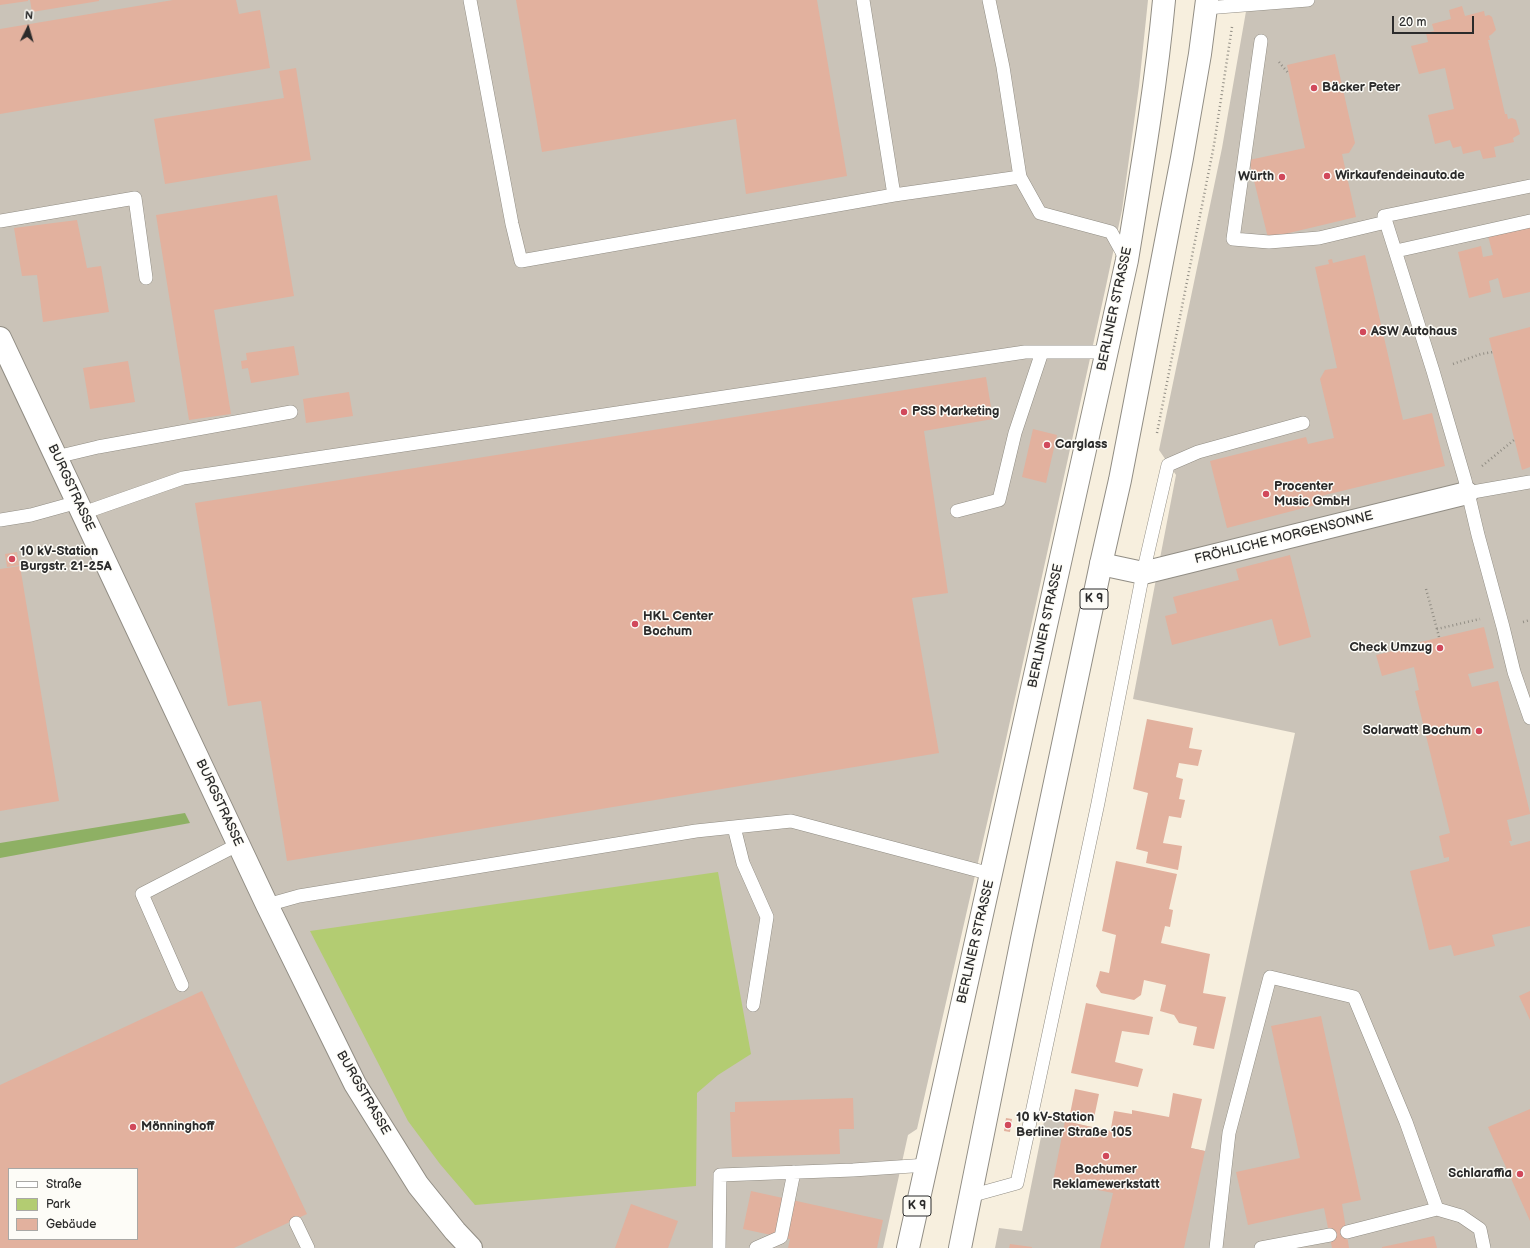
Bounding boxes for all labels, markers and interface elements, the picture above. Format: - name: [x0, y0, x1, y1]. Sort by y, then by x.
- north arrow: [8, 8, 48, 48]
- scale bar: [1394, 8, 1476, 34]
- text: N: [24, 9, 34, 22]
- text: 20 m: [1399, 15, 1426, 30]
- place label: Bäcker Peter: [1322, 80, 1400, 96]
- marker: Bäcker Peter: [1309, 83, 1319, 93]
- place label: Wirkaufendeinauto.de: [1335, 168, 1465, 184]
- place label: Würth: [1238, 169, 1274, 185]
- marker: Wirkaufendeinauto.de: [1322, 171, 1332, 181]
- marker: Würth: [1277, 172, 1287, 182]
- street label: BERLINER STRASSE: [1094, 246, 1136, 372]
- place label: ASW Autohaus: [1371, 324, 1457, 340]
- marker: ASW Autohaus: [1358, 327, 1368, 337]
- place label: PSS Marketing: [912, 404, 999, 420]
- marker: PSS Marketing: [899, 407, 909, 417]
- place label: Carglass: [1055, 437, 1107, 453]
- marker: Carglass: [1042, 440, 1052, 450]
- street label: BURGSTRASSE: [44, 442, 98, 534]
- place label: Procenter Music GmbH: [1274, 479, 1350, 510]
- marker: Procenter Music GmbH: [1261, 489, 1271, 499]
- street label: FRÖHLICHE MORGENSONNE: [1193, 508, 1375, 568]
- place label: 10 kV-Station Burgstr. 21-25A: [20, 544, 112, 575]
- marker: 10 kV-Station Burgstr. 21-25A: [7, 554, 17, 564]
- street label: BERLINER STRASSE: [1025, 563, 1067, 689]
- road number: K 9: [1080, 589, 1108, 609]
- place label: HKL Center Bochum: [643, 609, 713, 640]
- marker: HKL Center Bochum: [630, 619, 640, 629]
- place label: Check Umzug: [1349, 640, 1432, 656]
- marker: Check Umzug: [1435, 643, 1445, 653]
- place label: Solarwatt Bochum: [1363, 723, 1471, 739]
- marker: Solarwatt Bochum: [1474, 726, 1484, 736]
- street label: BURGSTRASSE: [192, 757, 246, 849]
- street label: BERLINER STRASSE: [954, 879, 998, 1005]
- street label: BURGSTRASSE: [333, 1048, 393, 1138]
- place label: 10 kV-Station Berliner Straße 105: [1016, 1110, 1132, 1141]
- place label: Mönninghoff: [141, 1119, 215, 1135]
- marker: 10 kV-Station Berliner Straße 105: [1003, 1120, 1013, 1130]
- marker: Mönninghoff: [128, 1122, 138, 1132]
- marker: Bochumer Reklamewerkstatt: [1101, 1151, 1111, 1161]
- place label: Bochumer Reklamewerkstatt: [1052, 1162, 1160, 1193]
- place label: Schlaraffia: [1448, 1166, 1512, 1182]
- legend: [8, 1168, 138, 1240]
- marker: Schlaraffia: [1515, 1169, 1525, 1179]
- text: Straße: [46, 1177, 82, 1192]
- road number: K 9: [903, 1196, 931, 1216]
- text: Park: [46, 1197, 70, 1212]
- text: Gebäude: [46, 1217, 96, 1232]

